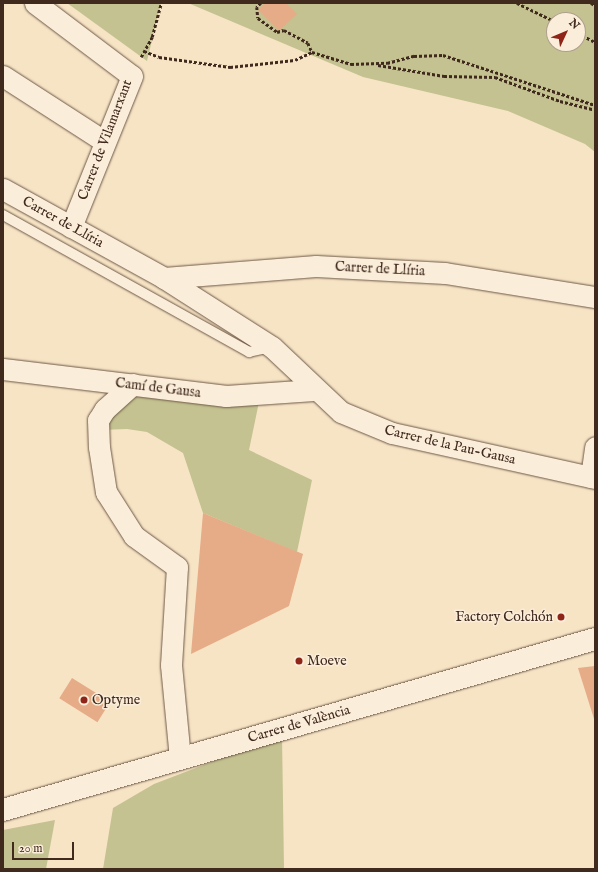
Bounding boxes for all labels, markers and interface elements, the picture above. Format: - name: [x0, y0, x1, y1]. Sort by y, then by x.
- north arrow: [546, 12, 586, 52]
- text: N: [566, 16, 582, 33]
- street label: Carrer de Vilamarxant: [74, 77, 136, 203]
- street label: Carrer de Llíria: [19, 193, 107, 251]
- street label: Carrer de Llíria: [334, 258, 426, 280]
- street label: Camí de Gausa: [114, 374, 202, 402]
- street label: Carrer de la Pau-Gausa: [383, 422, 517, 468]
- place label: Factory Colchón: [455, 609, 553, 625]
- marker: Factory Colchón: [556, 612, 566, 622]
- place label: Moeve: [307, 653, 347, 669]
- marker: Moeve: [294, 656, 304, 666]
- place label: Optyme: [92, 692, 140, 708]
- marker: Optyme: [79, 695, 89, 705]
- street label: Carrer de València: [246, 701, 352, 747]
- scale bar: [14, 834, 76, 860]
- text: 20 m: [19, 841, 42, 856]

